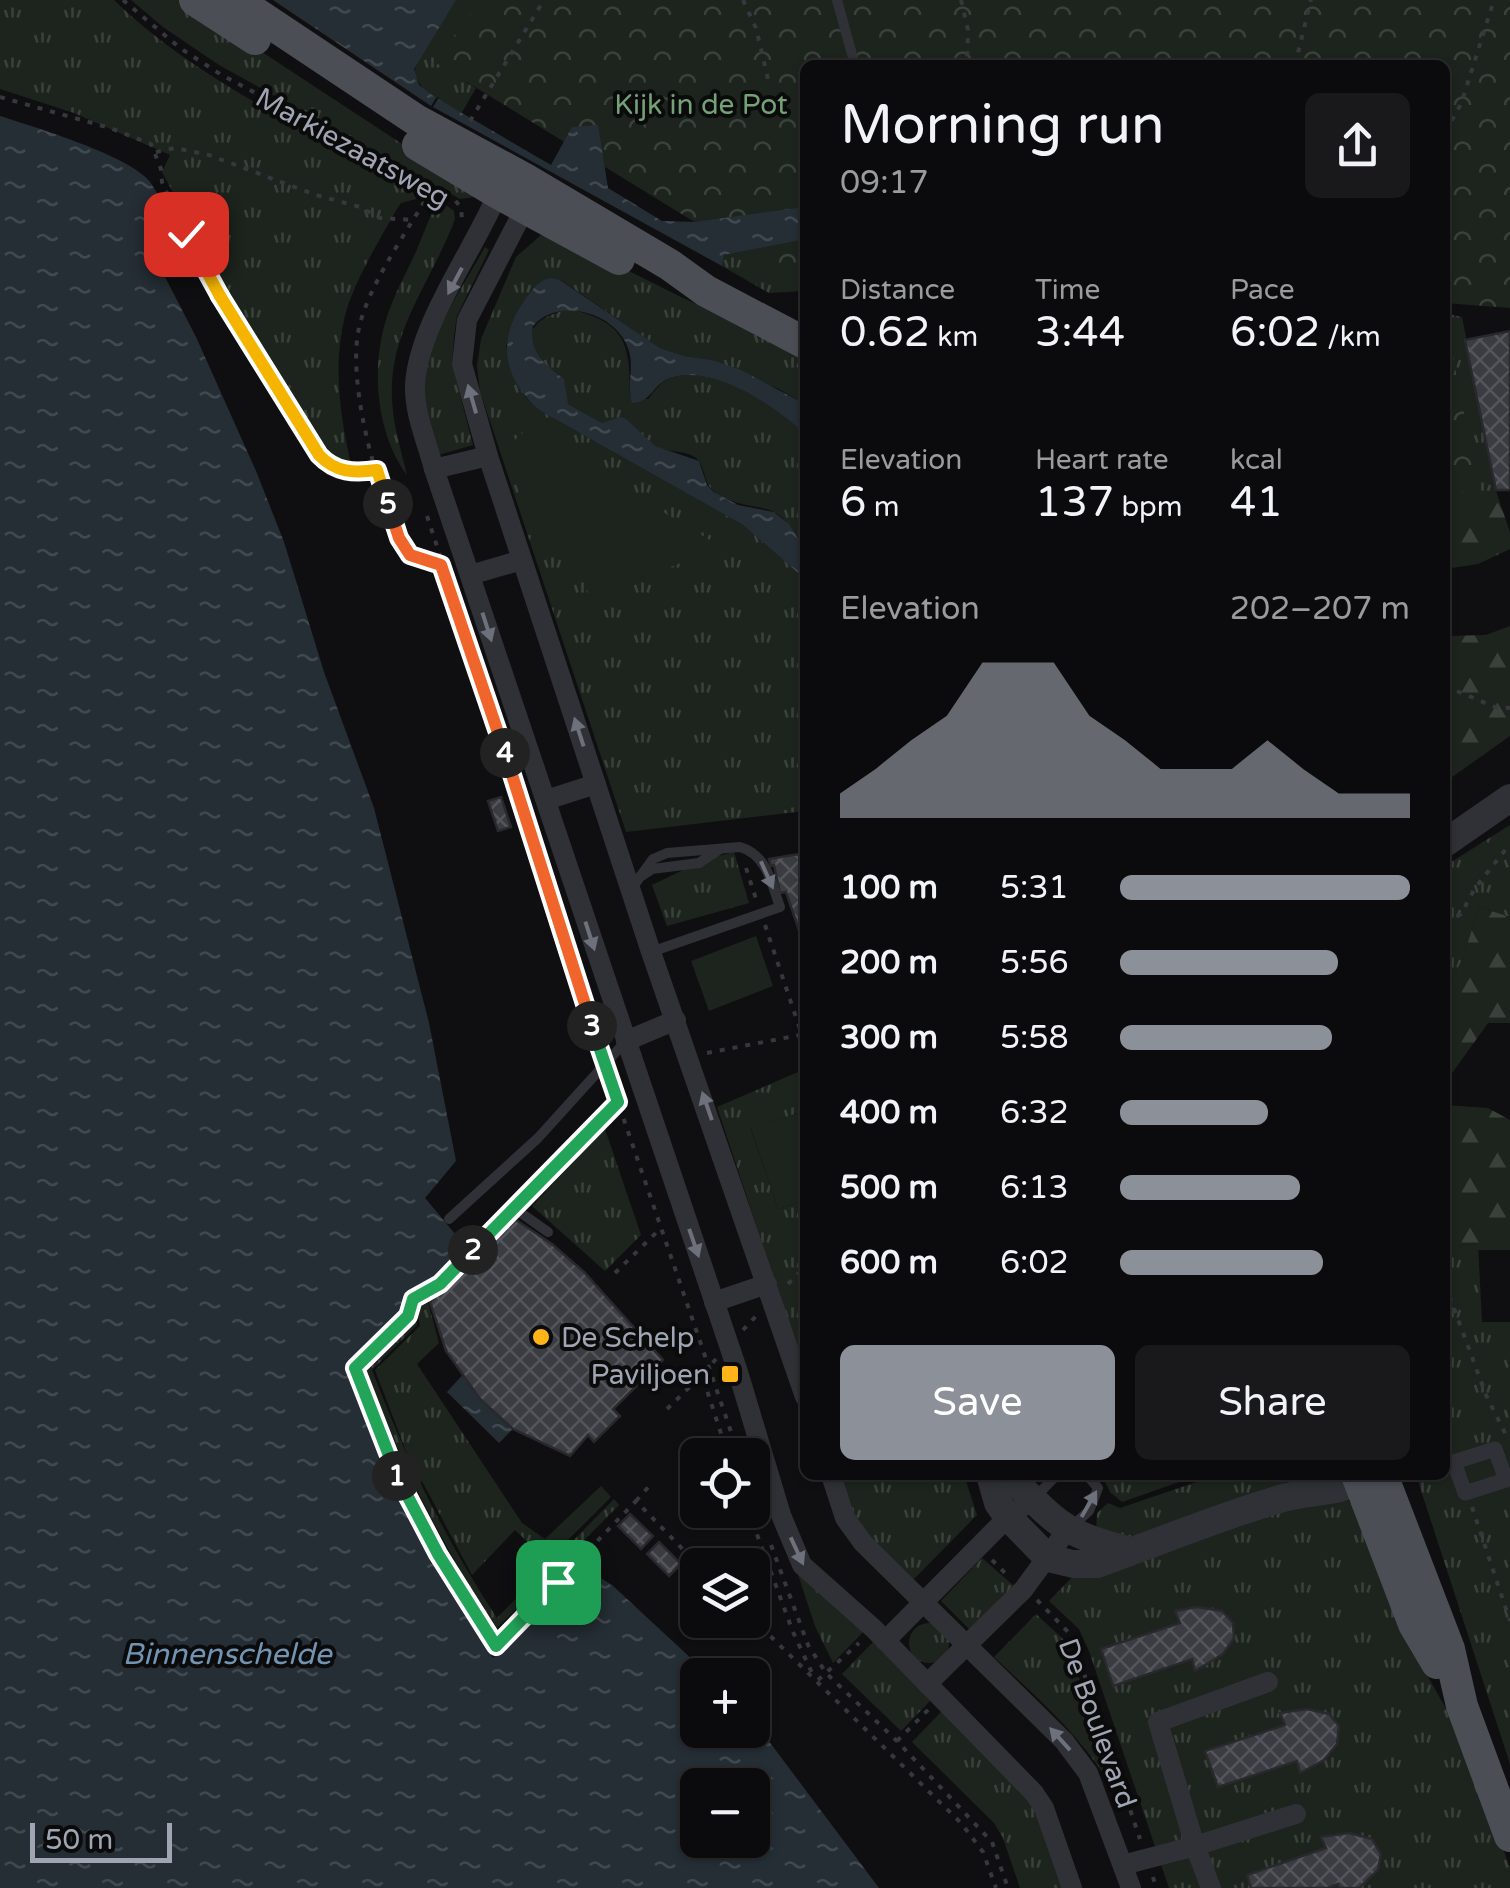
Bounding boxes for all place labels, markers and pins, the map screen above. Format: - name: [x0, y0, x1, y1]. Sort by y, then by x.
- pin: [144, 192, 229, 277]
- pin: 5: [363, 479, 413, 529]
- pin: 4: [480, 728, 530, 778]
- pin: 3: [567, 1001, 617, 1051]
- pin: 2: [448, 1225, 498, 1275]
- place label: De Schelp: [561, 1321, 694, 1355]
- marker: De Schelp: [530, 1326, 552, 1348]
- place label: Paviljoen: [591, 1358, 710, 1392]
- marker: Paviljoen: [719, 1363, 741, 1385]
- pin: 1: [372, 1451, 422, 1501]
- pin: [516, 1540, 601, 1625]

